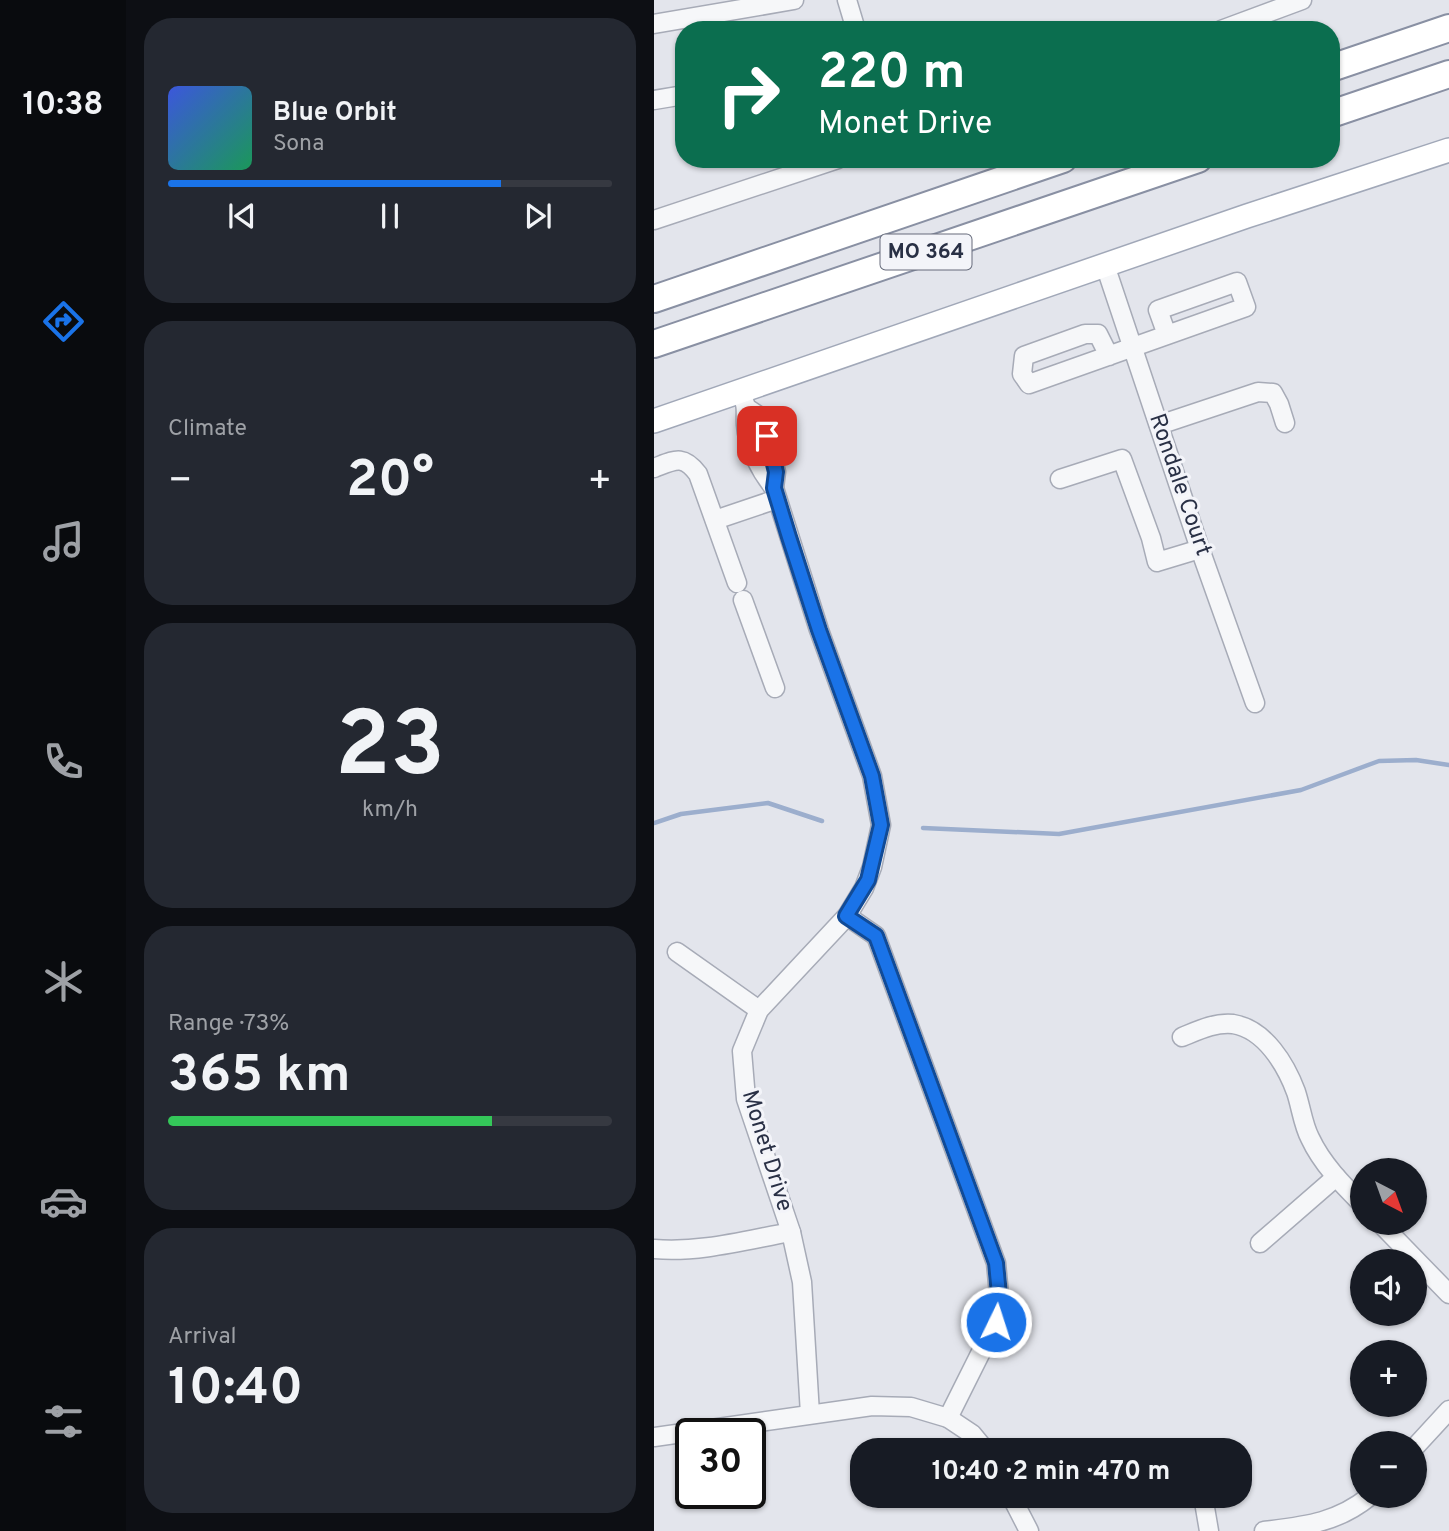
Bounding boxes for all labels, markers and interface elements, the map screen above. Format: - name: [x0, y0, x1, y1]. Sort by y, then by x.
- text: 220 m: [818, 44, 965, 106]
- icon: right: [703, 49, 794, 140]
- text: 10:38: [23, 86, 103, 126]
- text: Blue Orbit: [273, 97, 397, 130]
- text: Monet Drive: [818, 105, 992, 145]
- text: Sona: [273, 130, 324, 159]
- icon: previous: [223, 197, 261, 235]
- icon: pause: [371, 197, 409, 235]
- icon: next: [519, 197, 557, 235]
- road number: MO 364: [880, 234, 972, 270]
- icon: directions: [39, 297, 88, 346]
- pin: [737, 406, 797, 466]
- street label: Rondale Court: [1141, 410, 1217, 560]
- text: Climate: [168, 415, 247, 444]
- icon: arrive: [748, 417, 786, 455]
- text: 20°: [346, 449, 434, 515]
- text: −: [168, 458, 193, 507]
- text: +: [587, 458, 612, 507]
- icon: music: [39, 517, 88, 566]
- text: 23: [335, 693, 445, 808]
- icon: phone: [39, 737, 88, 786]
- text: km/h: [362, 796, 418, 825]
- icon: climate: [39, 957, 88, 1006]
- text: Range · 73%: [168, 1010, 289, 1039]
- text: 365 km: [168, 1044, 351, 1110]
- street label: Monet Drive: [734, 1087, 798, 1215]
- north arrow: [1350, 1158, 1428, 1236]
- map controls: [1350, 1158, 1427, 1508]
- icon: car: [39, 1177, 88, 1226]
- button: sound: [1350, 1249, 1427, 1326]
- position arrow: [959, 1285, 1033, 1359]
- text: Arrival: [168, 1323, 237, 1352]
- button: +: [1350, 1340, 1427, 1417]
- text: 10:40: [168, 1357, 303, 1423]
- icon: filters: [39, 1397, 88, 1446]
- speed limit sign: 30: [675, 1418, 766, 1509]
- button: −: [1350, 1431, 1427, 1508]
- text: 10:40 · 2 min · 470 m: [932, 1456, 1170, 1489]

